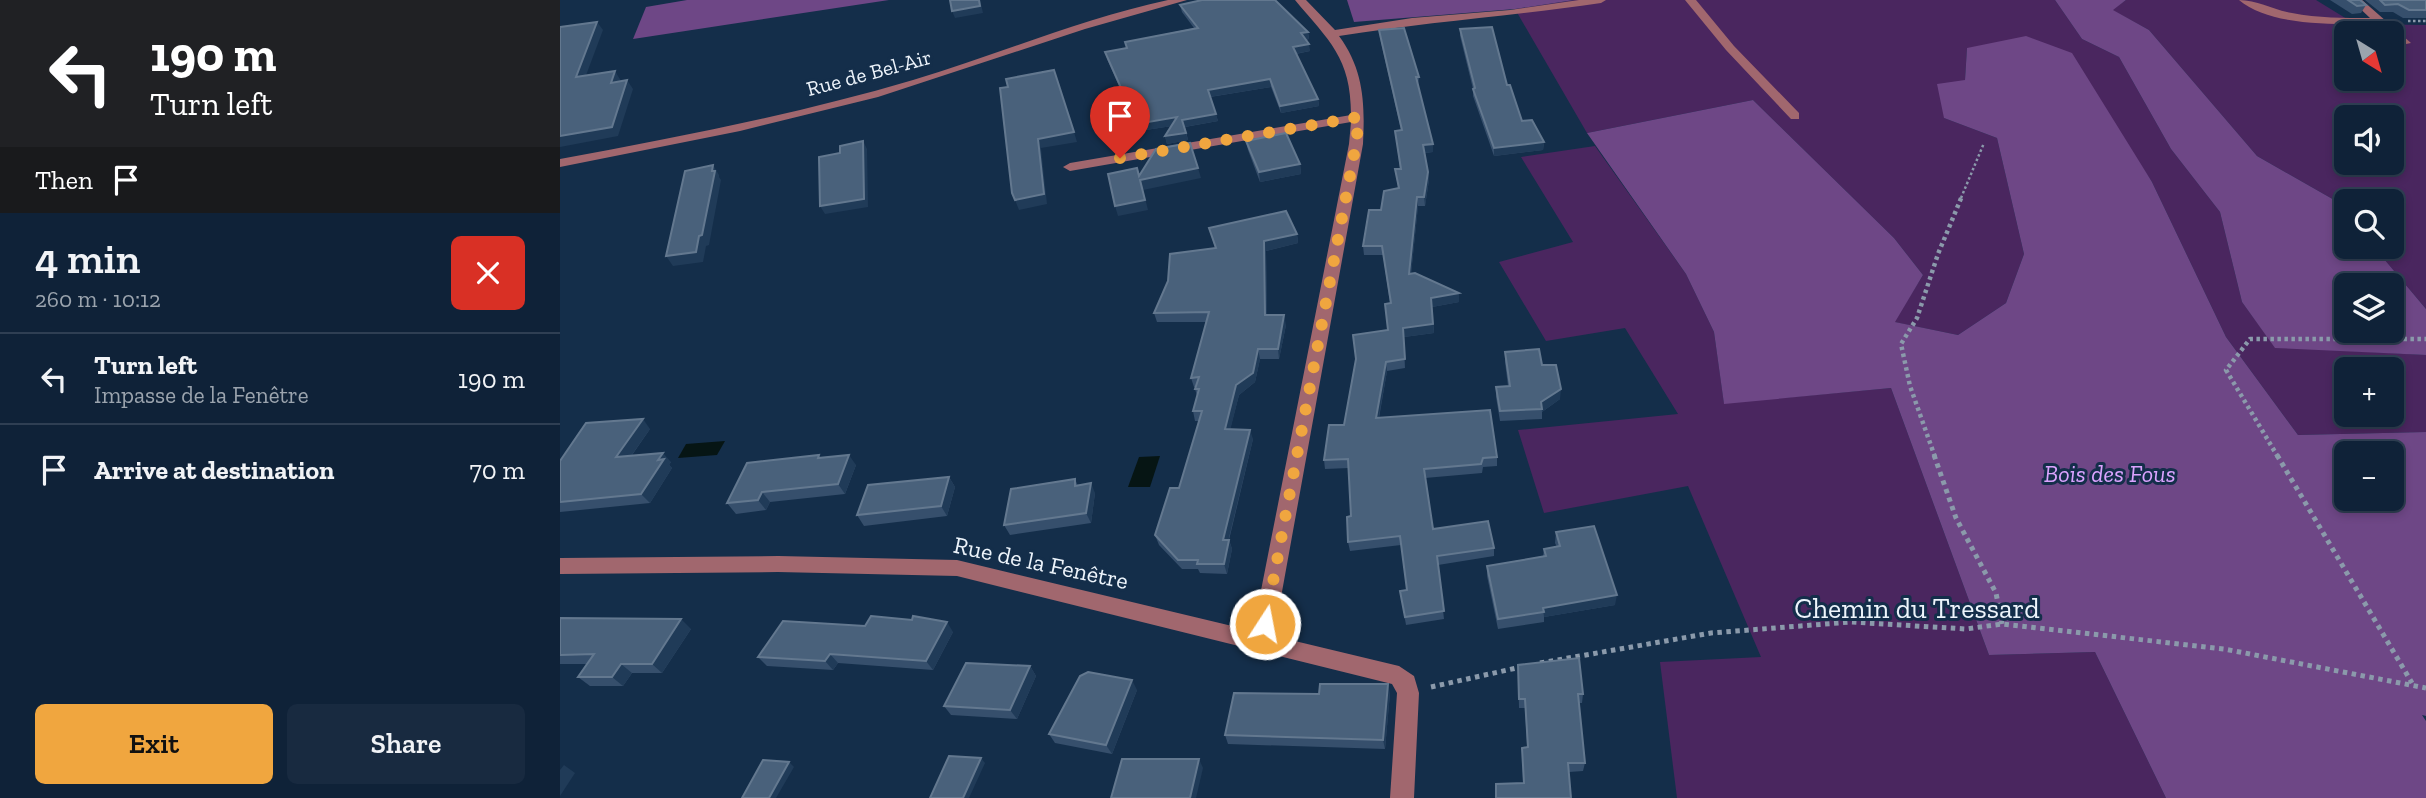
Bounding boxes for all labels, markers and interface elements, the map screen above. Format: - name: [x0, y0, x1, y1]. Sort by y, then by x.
- north arrow: [2334, 21, 2404, 91]
- map controls: [2334, 21, 2404, 511]
- text: 190 m: [150, 25, 276, 84]
- icon: left: [35, 28, 126, 119]
- street label: Rue de Bel-Air: [804, 44, 934, 101]
- text: Turn left: [150, 85, 272, 123]
- pin: [1090, 86, 1150, 158]
- icon: arrive: [1101, 97, 1139, 135]
- button: sound: [2334, 105, 2404, 175]
- icon: arrive: [107, 161, 145, 199]
- text: Then: [35, 164, 93, 196]
- button: search: [2334, 189, 2404, 259]
- text: 4 min: [35, 233, 140, 284]
- button: close: [451, 236, 525, 310]
- button: layers: [2334, 273, 2404, 343]
- text: 260 m · 10:12: [35, 285, 161, 313]
- text: Turn left: [94, 349, 197, 381]
- button: +: [2334, 357, 2404, 427]
- icon: left: [35, 360, 73, 398]
- text: 190 m: [458, 363, 525, 395]
- text: Impasse de la Fenêtre: [94, 381, 308, 409]
- button: −: [2334, 441, 2404, 511]
- icon: arrive: [35, 451, 73, 489]
- text: Arrive at destination: [94, 454, 334, 486]
- text: 70 m: [469, 454, 525, 486]
- park label: Bois des Fous: [2044, 459, 2176, 488]
- street label: Rue de la Fenêtre: [951, 530, 1131, 595]
- position arrow: [1228, 587, 1302, 661]
- street label: Chemin du Tressard: [1794, 592, 2040, 625]
- button: Exit: [35, 704, 273, 784]
- button: Share: [287, 704, 525, 784]

